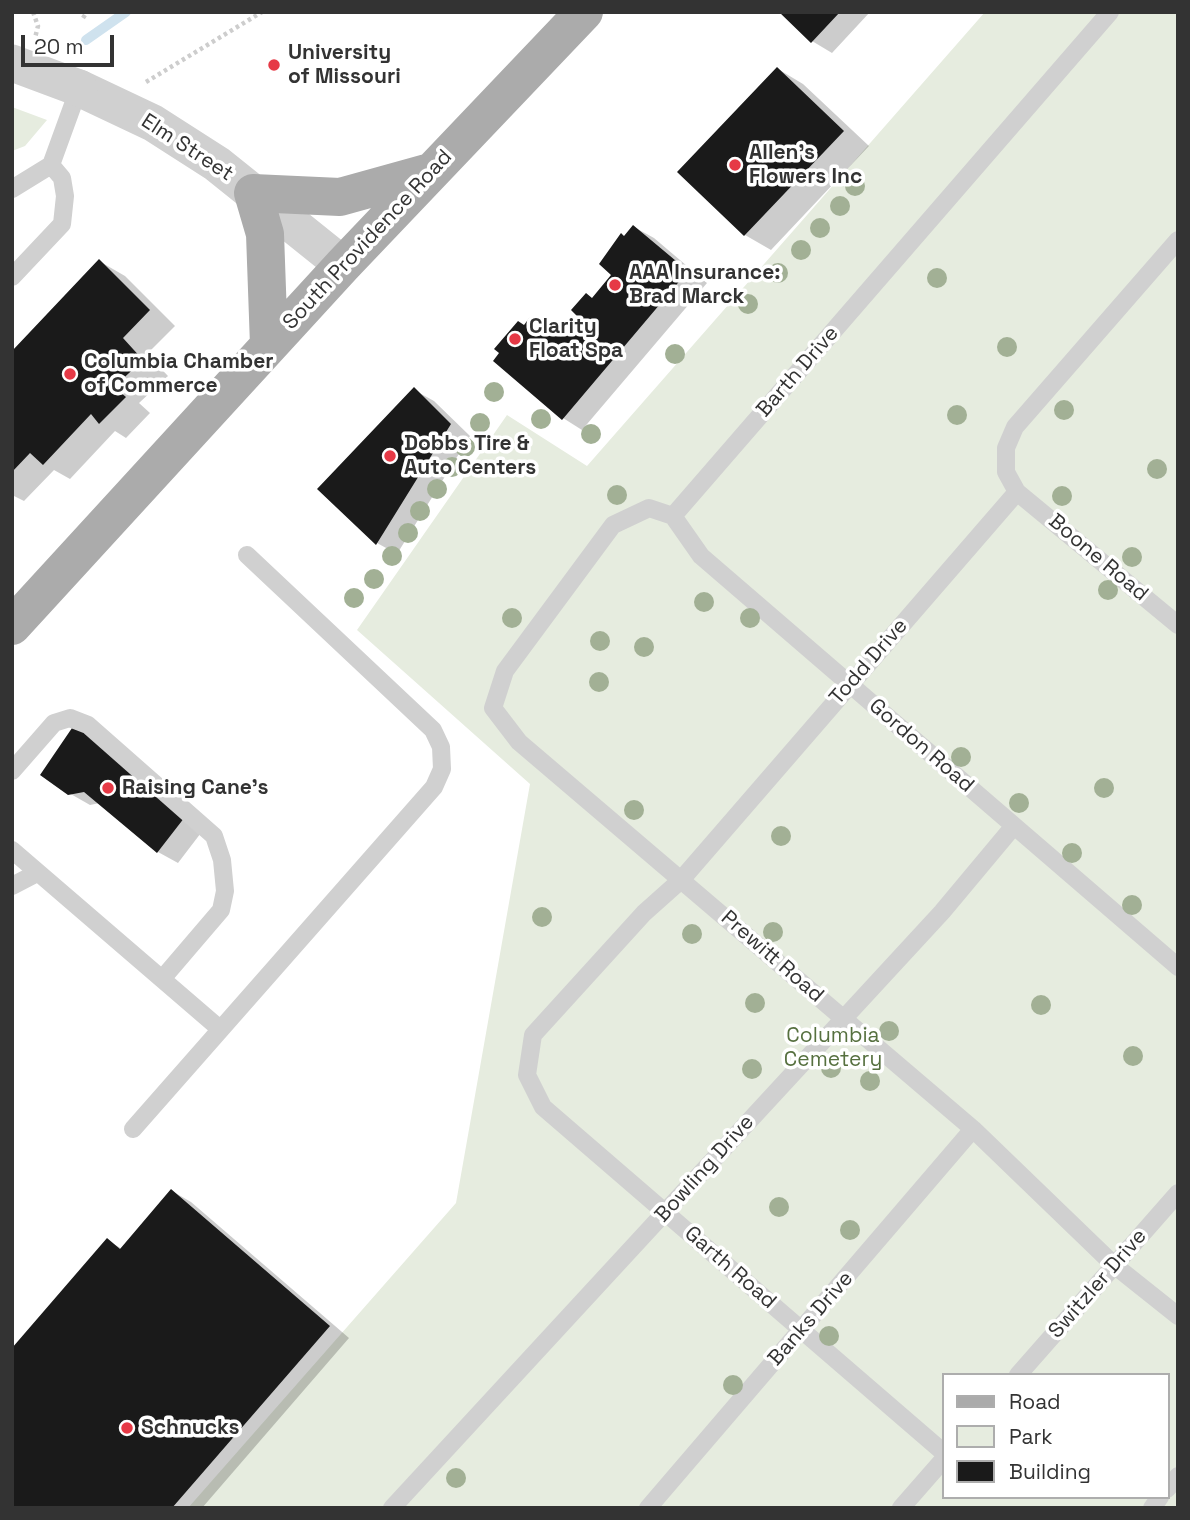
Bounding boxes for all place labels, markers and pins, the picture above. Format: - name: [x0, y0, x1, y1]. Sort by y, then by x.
- place label: University of Missouri: [288, 40, 401, 90]
- marker: University of Missouri: [266, 57, 282, 73]
- place label: Allen's Flowers Inc: [749, 140, 862, 190]
- marker: Allen's Flowers Inc: [727, 157, 743, 173]
- place label: AAA Insurance: Brad Marck: [629, 260, 781, 310]
- marker: AAA Insurance: Brad Marck: [607, 277, 623, 293]
- place label: Clarity Float Spa: [529, 314, 623, 364]
- marker: Clarity Float Spa: [507, 331, 523, 347]
- place label: Columbia Chamber of Commerce: [84, 349, 274, 399]
- marker: Columbia Chamber of Commerce: [62, 366, 78, 382]
- place label: Dobbs Tire & Auto Centers: [404, 431, 536, 481]
- marker: Dobbs Tire & Auto Centers: [382, 448, 398, 464]
- place label: Raising Cane's: [122, 775, 268, 801]
- marker: Raising Cane's: [100, 780, 116, 796]
- place label: Schnucks: [141, 1415, 240, 1441]
- marker: Schnucks: [119, 1420, 135, 1436]

